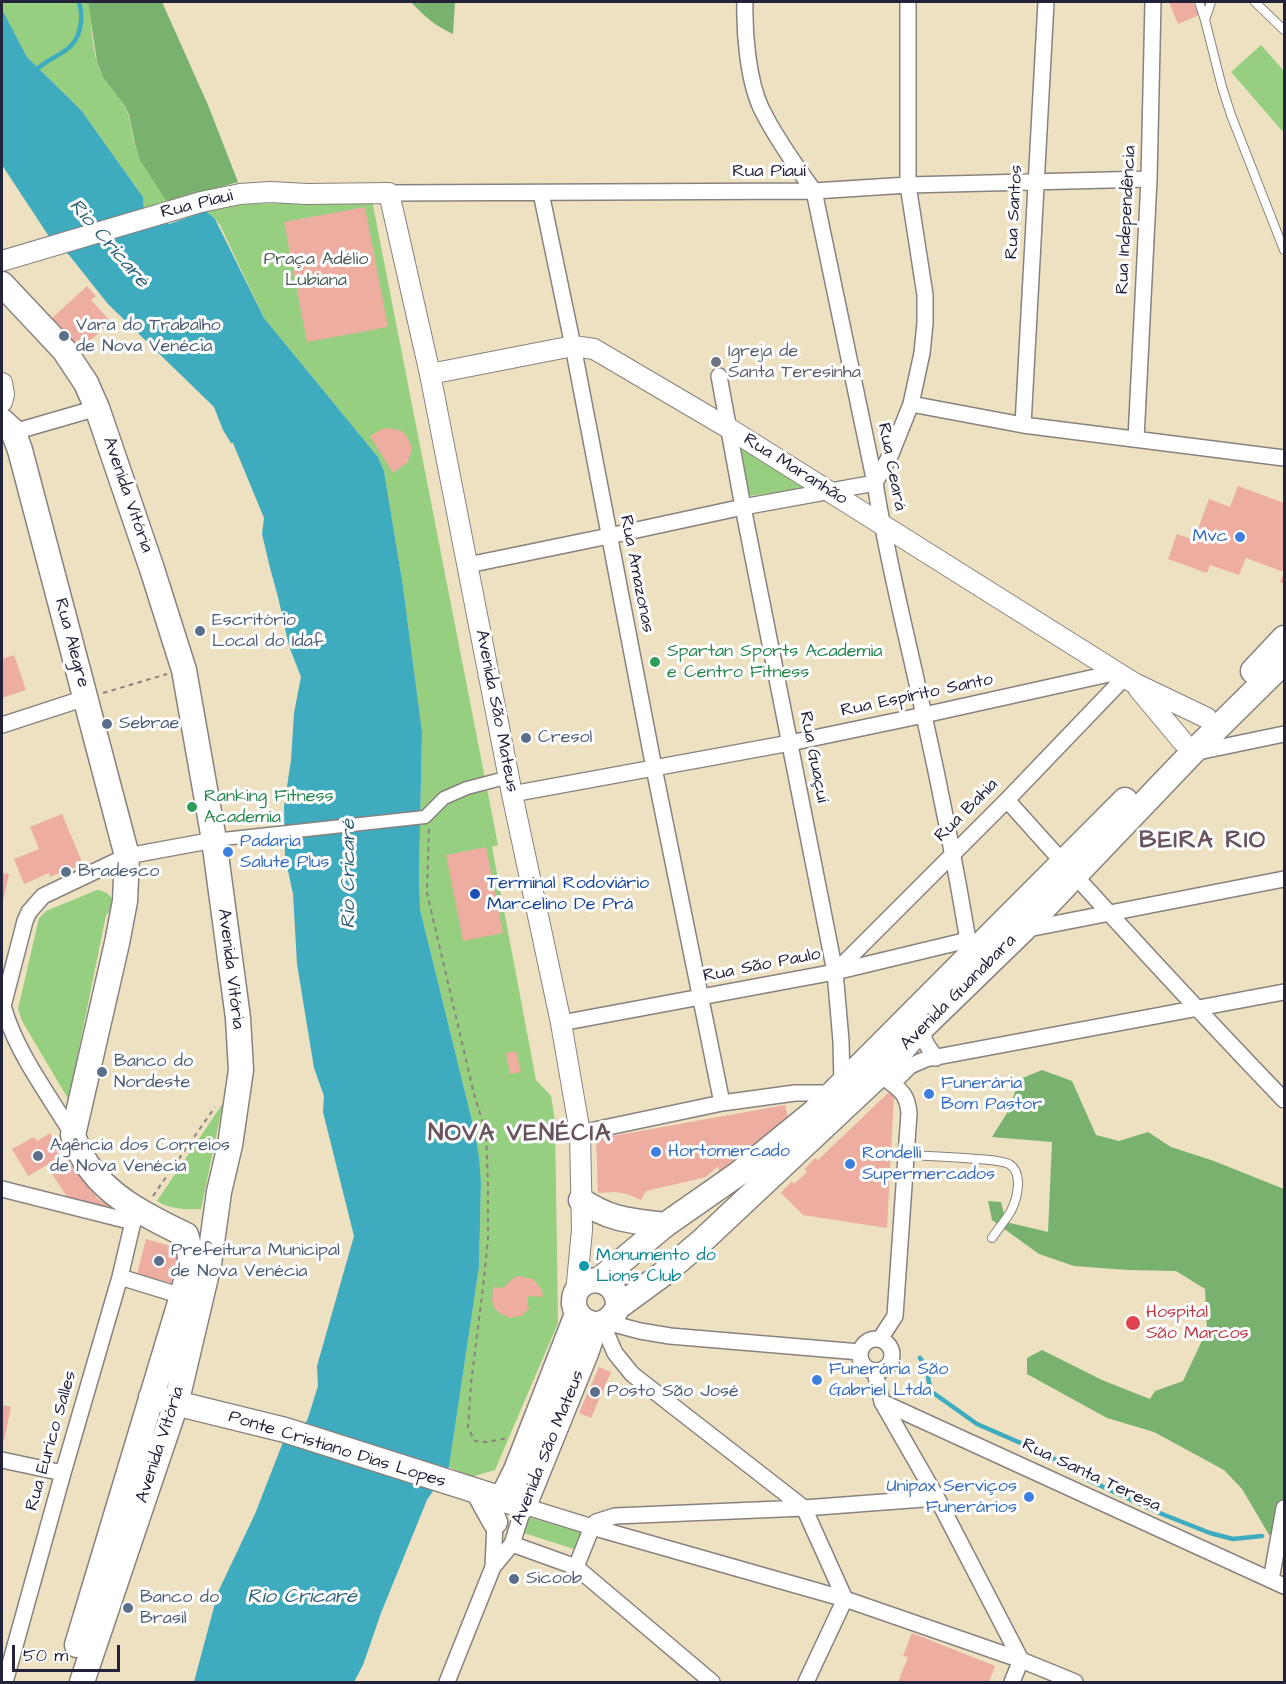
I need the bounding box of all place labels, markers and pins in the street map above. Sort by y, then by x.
place label: Vara do Trabalho de Nova Venécia [76,315,221,358]
marker: Vara do Trabalho de Nova Venécia [57,329,71,343]
place label: Igreja de Santa Teresinha [728,341,861,384]
marker: Igreja de Santa Teresinha [709,355,723,369]
place label: Mvc [1192,526,1228,548]
marker: Mvc [1233,530,1247,544]
place label: Escritório Local do Idaf [212,610,324,652]
marker: Escritório Local do Idaf [193,624,207,638]
place label: Spartan Sports Academia e Centro Fitness [667,641,882,684]
marker: Spartan Sports Academia e Centro Fitness [648,655,662,669]
place label: Sebrae [119,713,179,735]
marker: Sebrae [100,717,114,731]
place label: Cresol [538,727,592,749]
marker: Cresol [519,731,533,745]
place label: Ranking Fitness Academia [204,786,334,828]
marker: Ranking Fitness Academia [185,800,199,814]
place label: Padaria Salute Plus [240,831,329,874]
marker: Padaria Salute Plus [221,845,235,859]
place label: Bradesco [78,861,159,883]
marker: Bradesco [59,865,73,879]
place label: Terminal Rodoviário Marcelino De Prá [487,873,649,916]
marker: Terminal Rodoviário Marcelino De Prá [468,887,482,901]
place label: Banco do Nordeste [114,1051,193,1094]
marker: Banco do Nordeste [95,1065,109,1079]
place label: Funerária Bom Pastor [941,1073,1042,1116]
marker: Funerária Bom Pastor [922,1087,936,1101]
place label: Agência dos Correios de Nova Venécia [50,1135,230,1178]
place label: Hortomercado [668,1141,790,1163]
place label: Rondelli Supermercados [862,1143,995,1186]
marker: Hortomercado [649,1145,663,1159]
marker: Agência dos Correios de Nova Venécia [31,1149,45,1163]
marker: Rondelli Supermercados [843,1157,857,1171]
place label: Prefeitura Municipal de Nova Venécia [171,1240,340,1282]
place label: Monumento do Lions Club [596,1245,716,1288]
marker: Prefeitura Municipal de Nova Venécia [152,1254,166,1268]
marker: Monumento do Lions Club [577,1259,591,1273]
place label: Hospital São Marcos [1146,1302,1249,1344]
marker: Hospital São Marcos [1124,1314,1142,1332]
place label: Funerária São Gabriel Ltda [829,1359,948,1402]
marker: Funerária São Gabriel Ltda [810,1373,824,1387]
place label: Posto São José [607,1381,739,1403]
marker: Posto São José [588,1385,602,1399]
place label: Unipax Serviços Funerários [886,1476,1017,1518]
marker: Unipax Serviços Funerários [1022,1490,1036,1504]
place label: Sicoob [526,1568,582,1590]
marker: Sicoob [507,1572,521,1586]
place label: Banco do Brasil [140,1587,219,1630]
marker: Banco do Brasil [121,1601,135,1615]

